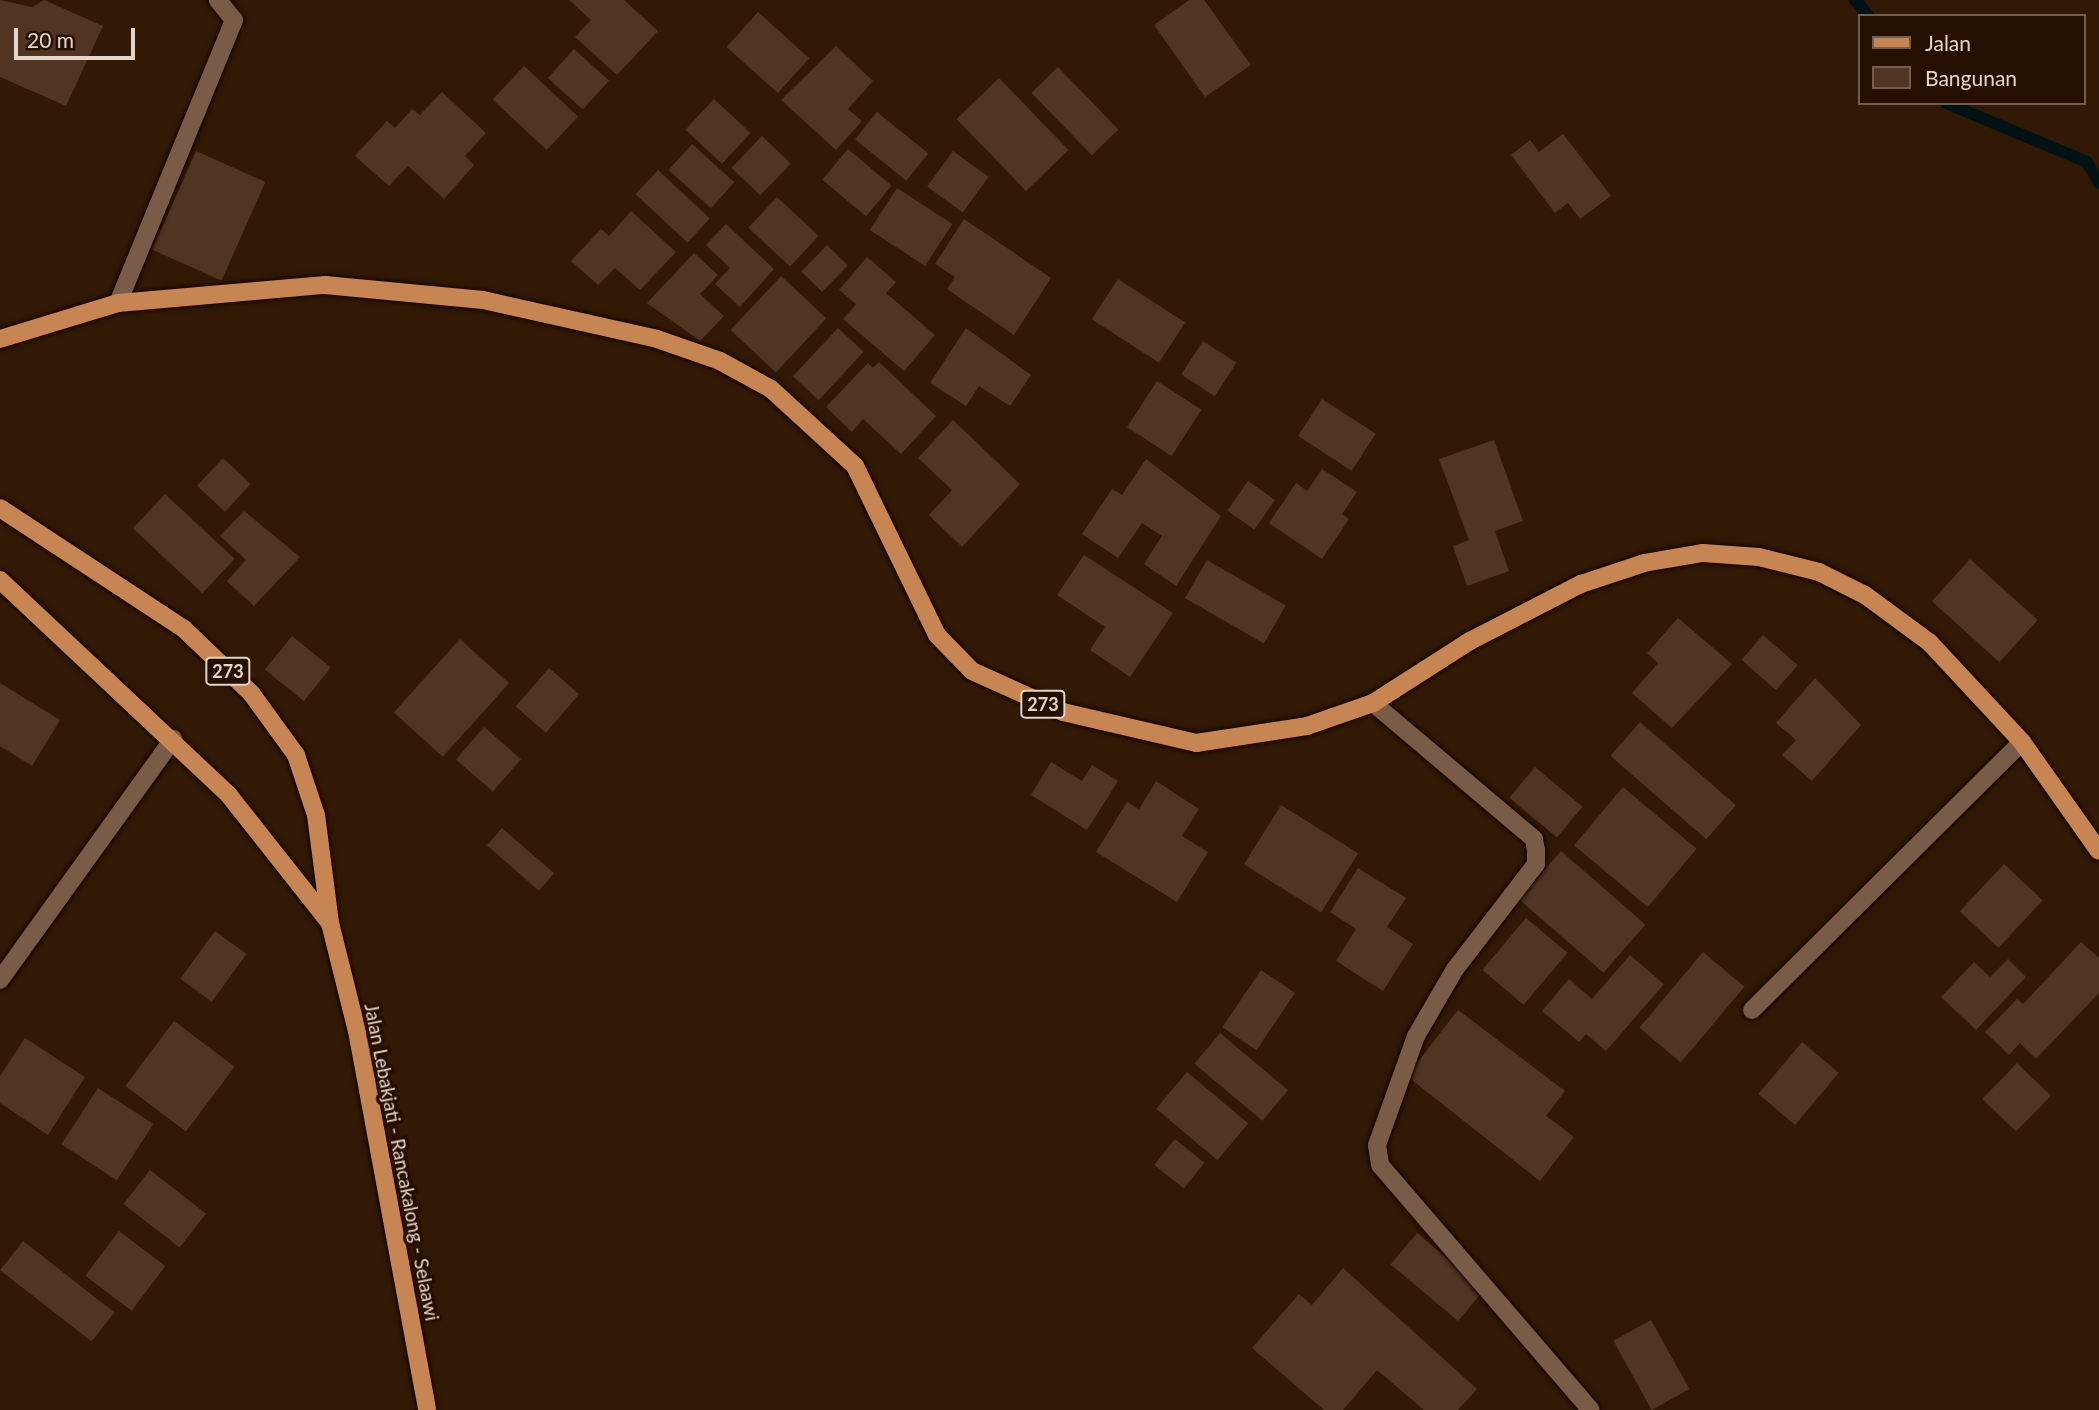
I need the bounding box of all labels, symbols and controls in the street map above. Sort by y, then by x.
scale bar [18,14,138,58]
legend [1857,14,2085,105]
text: 20 m [27,27,74,52]
text: Jalan [1925,30,1971,55]
text: Bangunan [1925,65,2017,90]
road number: 273 [205,656,251,686]
road number: 273 [1020,690,1066,718]
street label: Jalan Lebakjati - Rancakalong - Selaawi [360,1001,444,1323]

